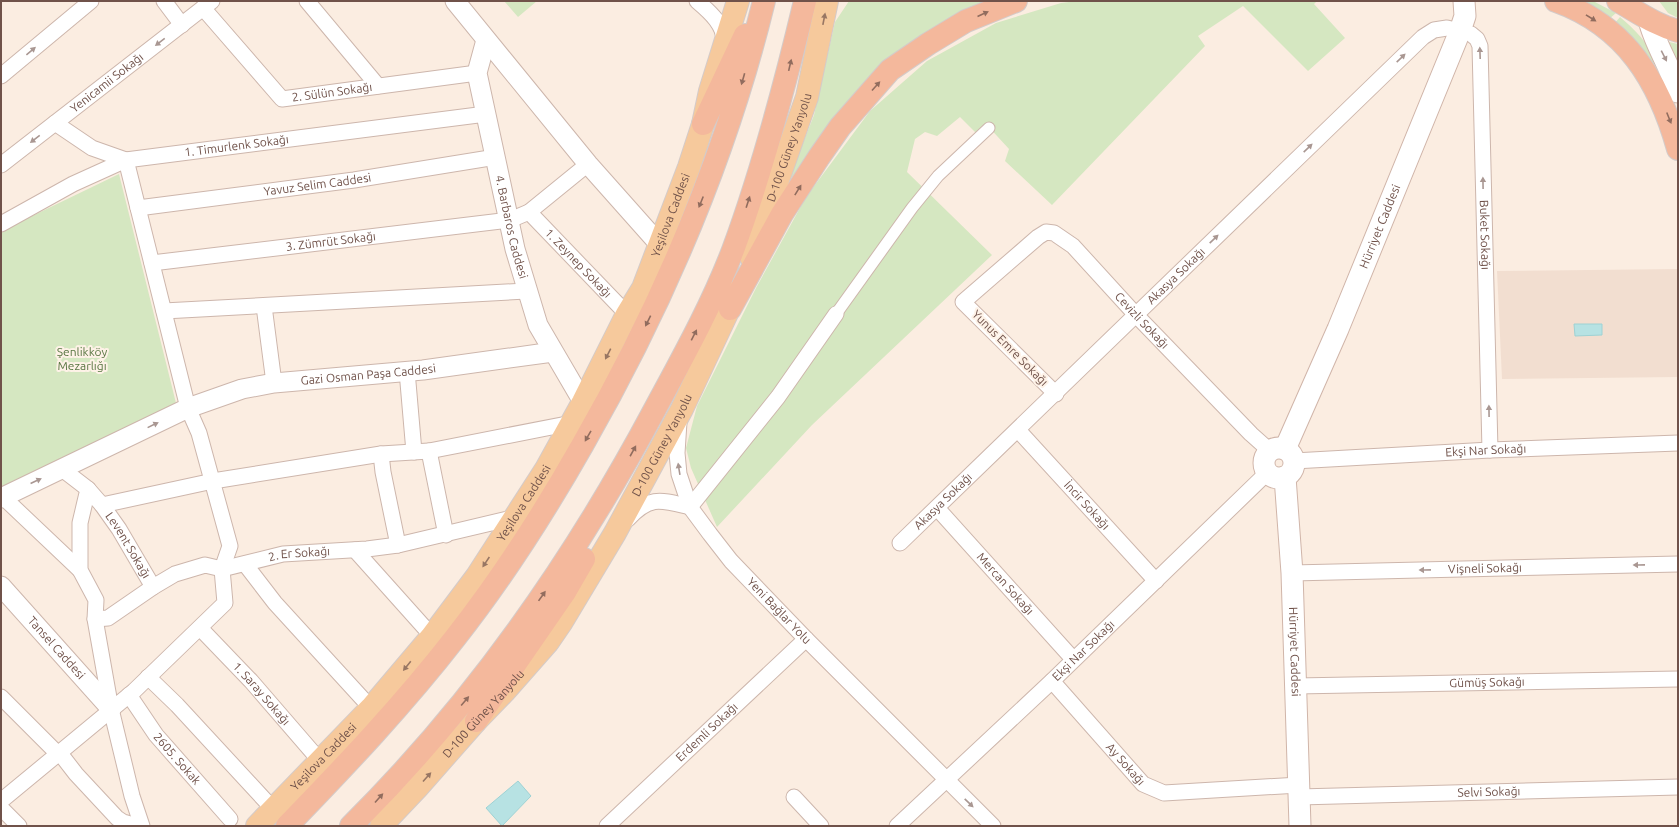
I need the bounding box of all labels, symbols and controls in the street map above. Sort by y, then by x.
one-way arrow [977,11,988,17]
one-way arrow [821,13,827,26]
one-way arrow [1585,14,1597,21]
one-way arrow [154,38,165,47]
one-way arrow [25,47,36,56]
one-way arrow [1476,47,1483,59]
street label: Yenicamii Sokağı [67,50,146,115]
one-way arrow [1661,50,1667,61]
one-way arrow [1396,53,1406,63]
one-way arrow [787,58,793,70]
one-way arrow [740,74,746,86]
street label: 2. Sülün Sokağı [291,80,373,104]
one-way arrow [871,81,880,91]
street label: D-100 Güney Yanyolu [764,92,814,203]
one-way arrow [1666,113,1672,125]
street label: 1. Timurlenk Sokağı [184,132,289,158]
one-way arrow [29,135,40,143]
one-way arrow [1303,144,1313,153]
street label: Yavuz Selim Caddesi [263,170,372,198]
street label: Yeşilova Caddesi [648,171,692,259]
street label: 4. Barbaros Caddesi [493,174,531,280]
one-way arrow [1480,176,1486,189]
street label: Hürriyet Caddesi [1357,182,1403,270]
one-way arrow [794,184,801,196]
one-way arrow [745,196,751,208]
one-way arrow [697,197,703,209]
street label: Buket Sokağı [1478,200,1493,270]
street label: 1. Zeynep Sokağı [543,226,615,300]
street label: 3. Zümrüt Sokağı [285,229,376,253]
one-way arrow [1209,234,1219,244]
street label: Akasya Sokağı [1144,245,1207,307]
street label: Cevizli Sokağı [1113,289,1172,351]
street label: Yunus Emre Sokağı [970,307,1051,388]
one-way arrow [645,315,651,326]
one-way arrow [690,330,697,341]
park label: Şenlikköy Mezarlığı [57,345,107,372]
one-way arrow [605,348,611,360]
street label: Gazi Osman Paşa Caddesi [300,361,437,387]
street label: D-100 Güney Yanyolu [629,392,694,499]
one-way arrow [1485,405,1492,417]
one-way arrow [147,421,159,428]
one-way arrow [584,430,591,442]
street label: Ekşi Nar Sokağı [1445,442,1526,459]
one-way arrow [630,445,637,456]
street label: Yeşilova Caddesi [494,462,553,544]
one-way arrow [676,463,682,476]
street label: Akasya Sokağı [911,470,974,532]
one-way arrow [31,478,42,484]
street label: İncir Sokağı [1062,478,1113,532]
street label: Levent Sokağı [103,510,153,580]
street label: 2. Er Sokağı [267,544,330,563]
street label: Mercan Sokağı [975,550,1037,617]
one-way arrow [482,557,490,568]
street label: Vişneli Sokağı [1448,561,1522,575]
one-way arrow [1633,561,1645,568]
one-way arrow [1418,567,1431,573]
street label: Yeni Bağlar Yolu [745,575,814,646]
one-way arrow [538,591,546,602]
street label: Hürriyet Caddesi [1287,607,1303,697]
street label: Tansel Caddesi [25,614,88,682]
street label: Ekşi Nar Sokağı [1049,617,1117,683]
street label: 1. Saray Sokağı [230,659,293,727]
one-way arrow [403,660,412,671]
street label: D-100 Güney Yanyolu [440,667,526,760]
street label: Gümüş Sokağı [1449,675,1525,689]
one-way arrow [460,696,469,706]
street label: Erdemli Sokağı [673,700,740,764]
street label: Yeşilova Caddesi [288,720,359,793]
street label: 2605. Sokak [151,730,204,787]
street label: Ay Sokağı [1104,740,1148,788]
one-way arrow [422,772,431,782]
street label: Selvi Sokağı [1457,784,1521,799]
one-way arrow [374,793,383,803]
one-way arrow [964,798,974,808]

